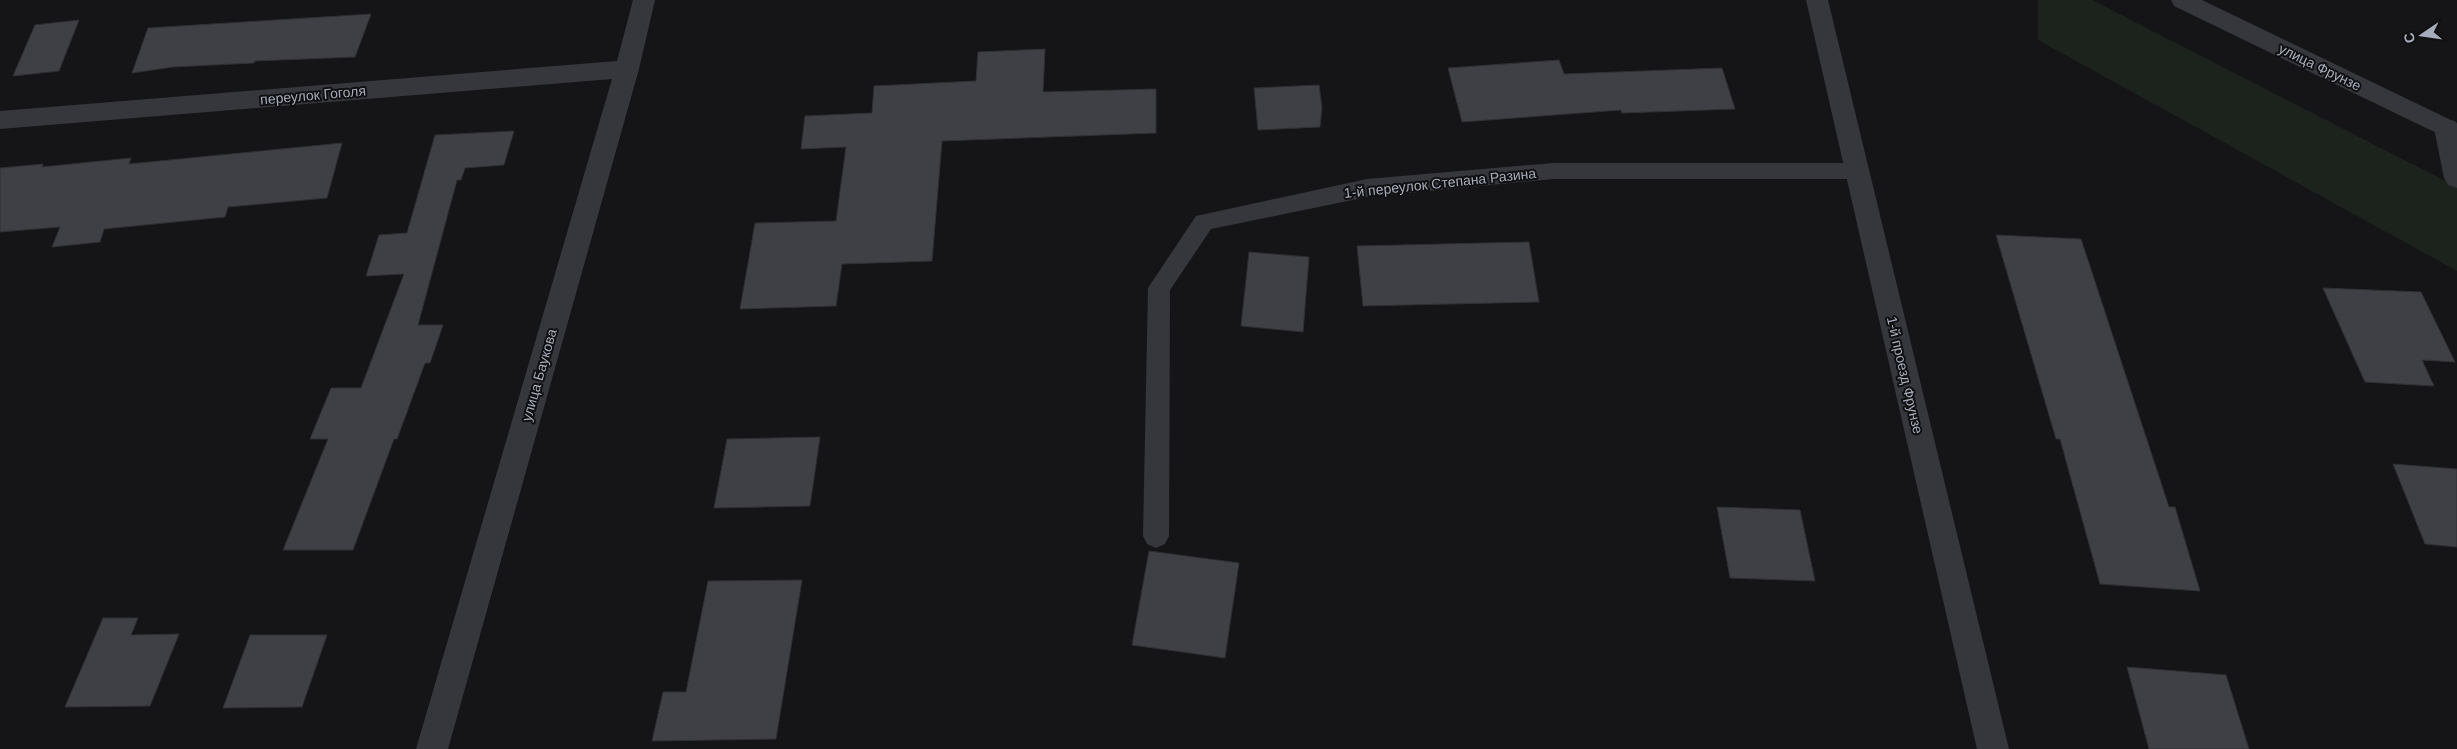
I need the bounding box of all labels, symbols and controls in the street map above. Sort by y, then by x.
north arrow [2397,10,2447,60]
text: С [2400,31,2418,45]
street label: улица Фрунзе [2276,40,2364,94]
street label: переулок Гоголя [259,82,367,108]
street label: 1-й переулок Степана Разина [1343,165,1537,201]
street label: 1-й проезд Фрунзе [1884,315,1926,435]
street label: улица Баукова [518,327,560,423]

